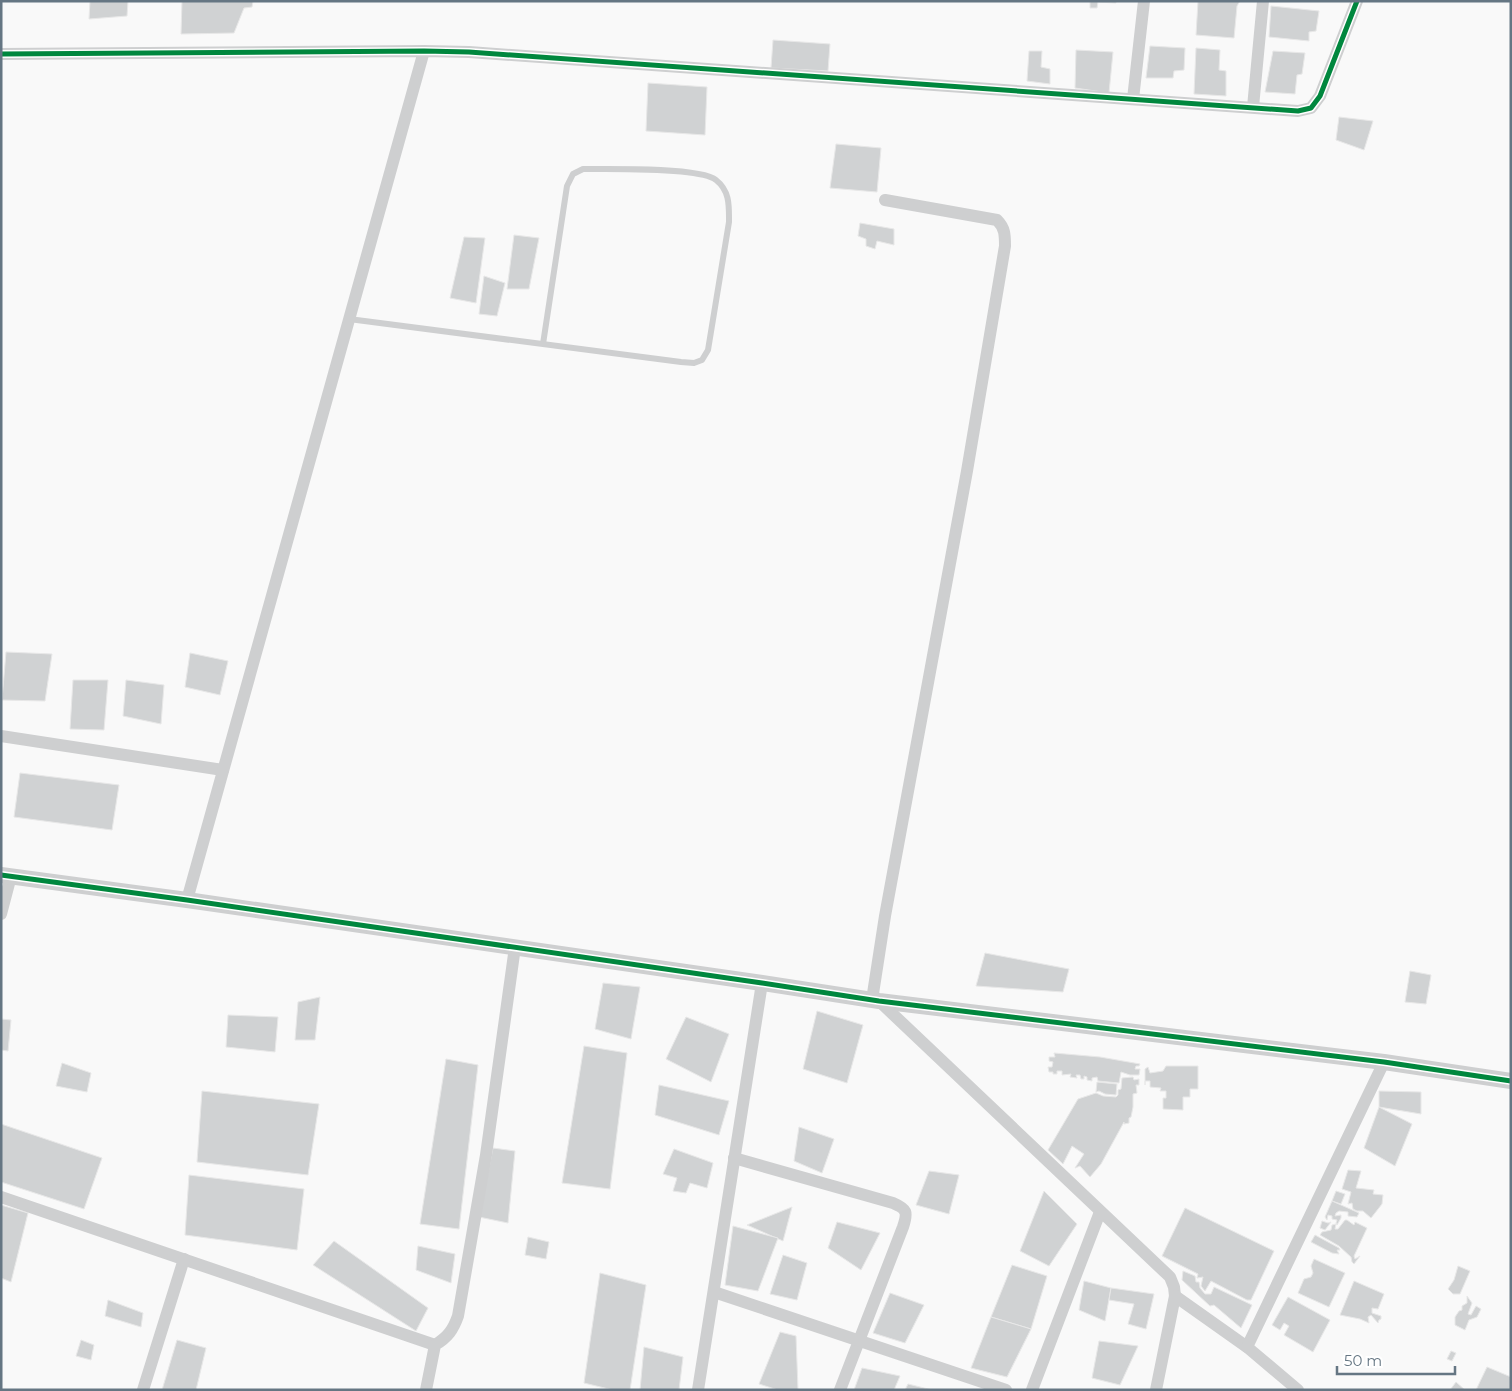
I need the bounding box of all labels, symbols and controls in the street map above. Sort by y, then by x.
scale bar [1337,1344,1454,1376]
text: 50 m [1344,1351,1382,1370]

